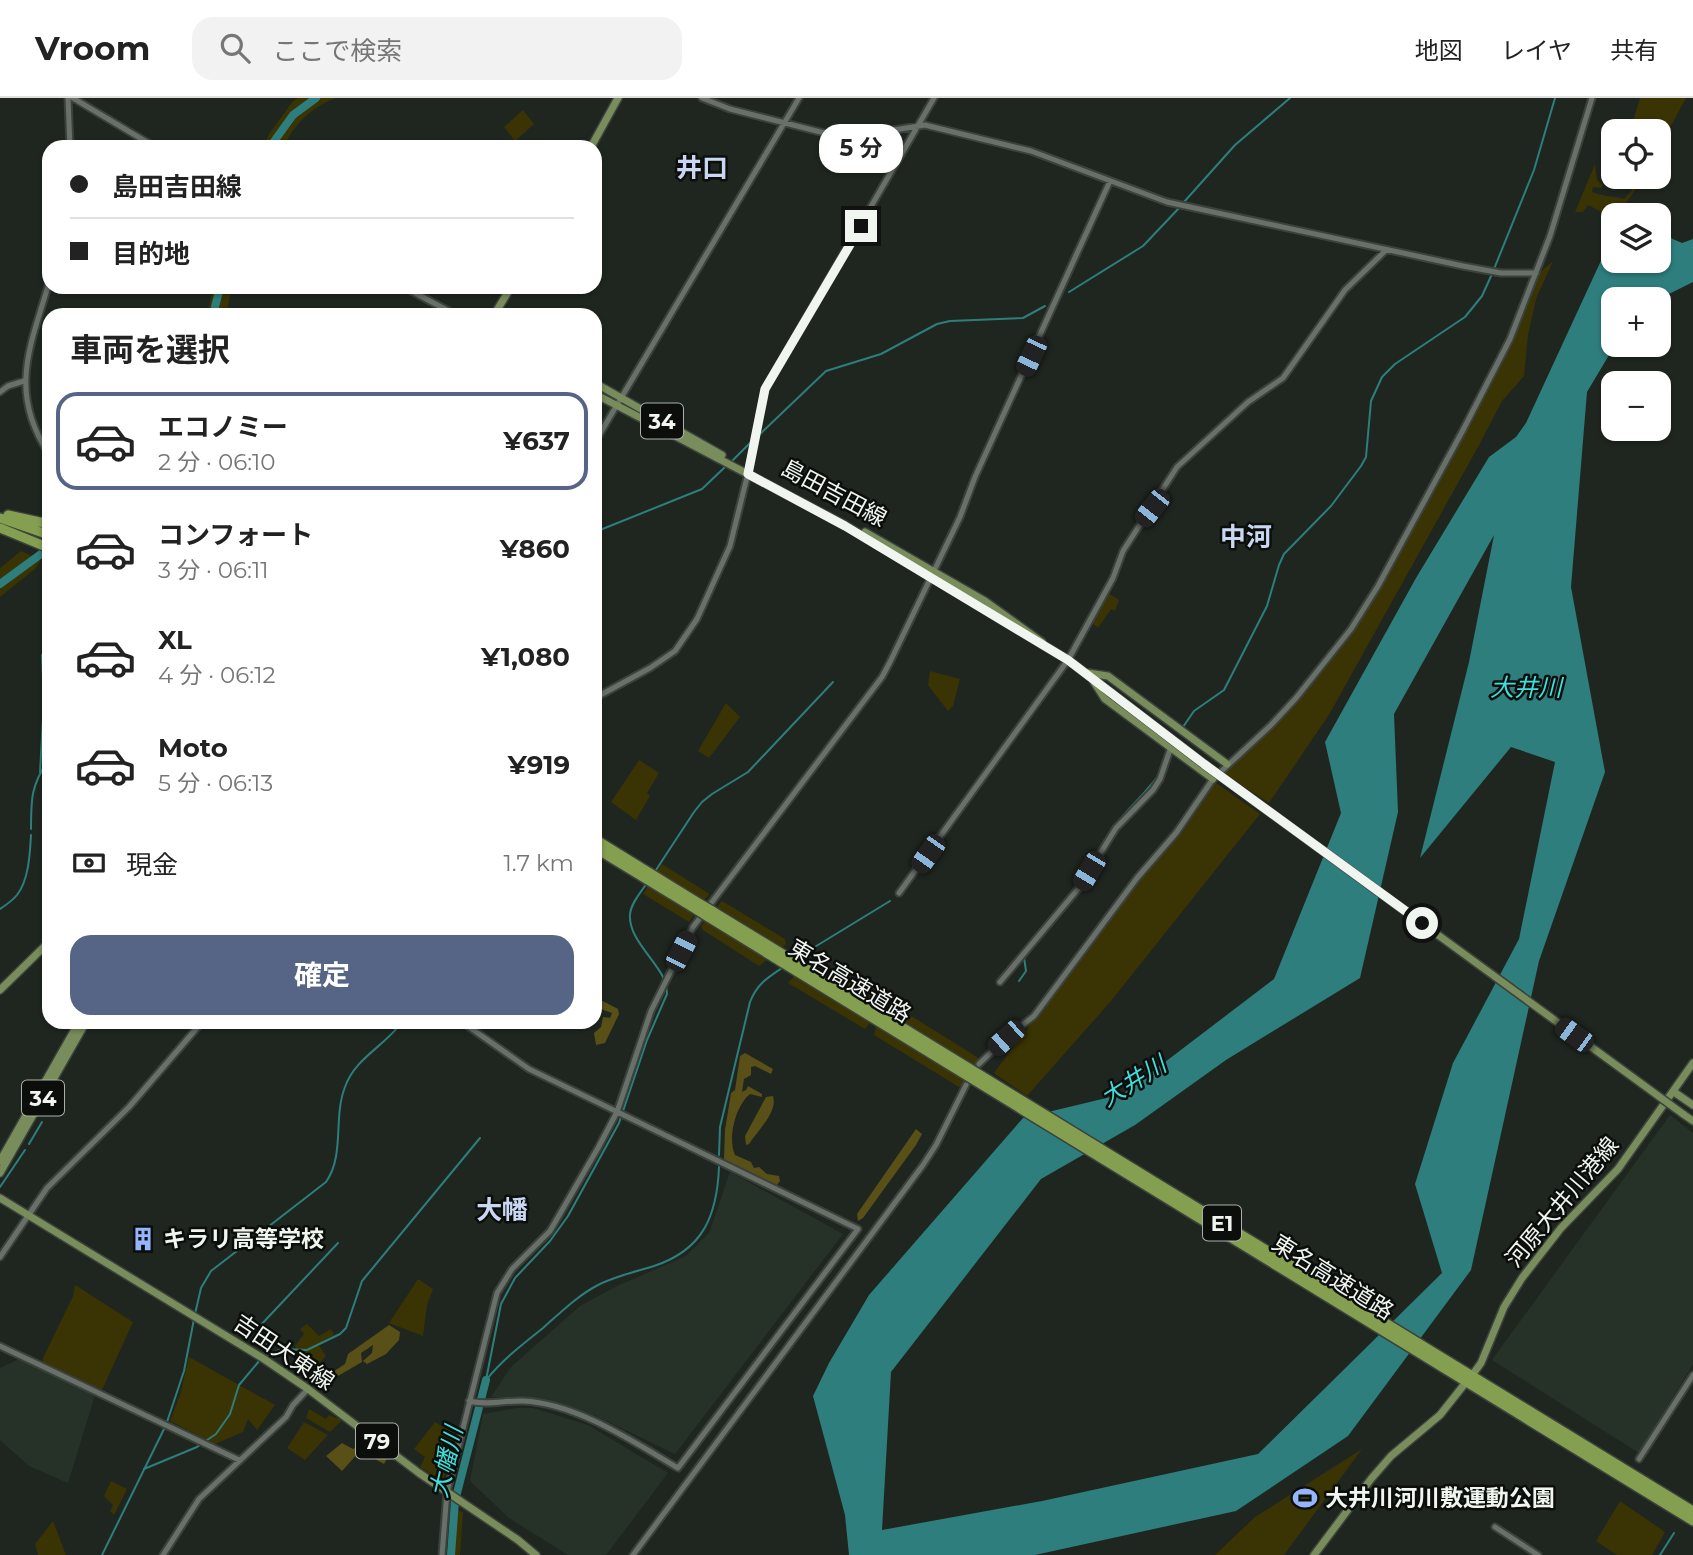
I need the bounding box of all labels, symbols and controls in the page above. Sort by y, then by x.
search box [192,17,682,80]
text: Vroom [35,28,150,68]
icon: search [216,29,254,67]
text: ここで検索 [272,35,402,67]
text: 地図 [1415,36,1463,65]
text: レイヤ [1501,36,1572,65]
text: 共有 [1610,36,1658,65]
map controls [1601,119,1671,441]
button: locate [1601,119,1671,189]
callout: 5 分 [819,124,903,174]
text: 5 分 [839,134,883,162]
district label: 井口 [676,152,728,184]
text: 島田吉田線 [112,171,242,203]
button: layers [1601,203,1671,273]
route end [845,210,877,242]
text: 目的地 [112,238,190,270]
button: + [1601,287,1671,357]
text: 車両を選択 [70,330,230,369]
car [1013,333,1050,379]
button: − [1601,371,1671,441]
road number: 34 [641,404,683,438]
icon: car [74,410,137,473]
text: エコノミー [158,411,288,443]
text: ¥637 [503,425,570,457]
text: 2 分 · 06:10 [158,448,276,476]
street label: 島田吉田線 [777,454,891,532]
car [1131,485,1174,531]
icon: car [74,518,137,581]
text: コンフォート [158,519,313,551]
district label: 中河 [1220,521,1272,553]
text: ¥860 [500,533,570,565]
text: 3 分 · 06:11 [158,556,269,584]
text: XL [158,624,192,656]
icon: car [74,626,137,689]
text: ¥1,080 [481,641,570,673]
text: 4 分 · 06:12 [158,661,276,689]
water label: 大井川 [1490,673,1565,702]
text: Moto [158,732,228,764]
icon: car [74,734,137,797]
text: ¥919 [508,749,570,781]
text: 5 分 · 06:13 [158,769,273,797]
car [908,831,949,877]
icon: cash [70,844,108,882]
car [1070,848,1109,894]
text: 現金 [126,849,178,881]
text: 1.7 km [504,849,574,877]
route start [1406,907,1438,939]
car [663,928,700,974]
street label: 東名高速道路 [784,933,916,1029]
button: 確定 [70,935,574,1015]
car [1551,1014,1598,1056]
car [984,1016,1029,1060]
water label: 大井川 [1095,1048,1174,1112]
road number: 34 [22,1080,64,1116]
street label: 河原大井川港線 [1500,1131,1624,1273]
district label: 大幡 [476,1194,528,1226]
road number: E1 [1203,1206,1241,1240]
building icon: キラリ高等学校 [129,1225,157,1253]
place label: キラリ高等学校 [163,1225,324,1253]
street label: 東名高速道路 [1267,1229,1399,1325]
street label: 吉田大東線 [229,1308,339,1396]
water label: 大幡川 [424,1421,469,1500]
road number: 79 [356,1424,398,1458]
sports icon: 大井川河川敷運動公園 [1291,1484,1319,1512]
place label: 大井川河川敷運動公園 [1325,1484,1555,1512]

